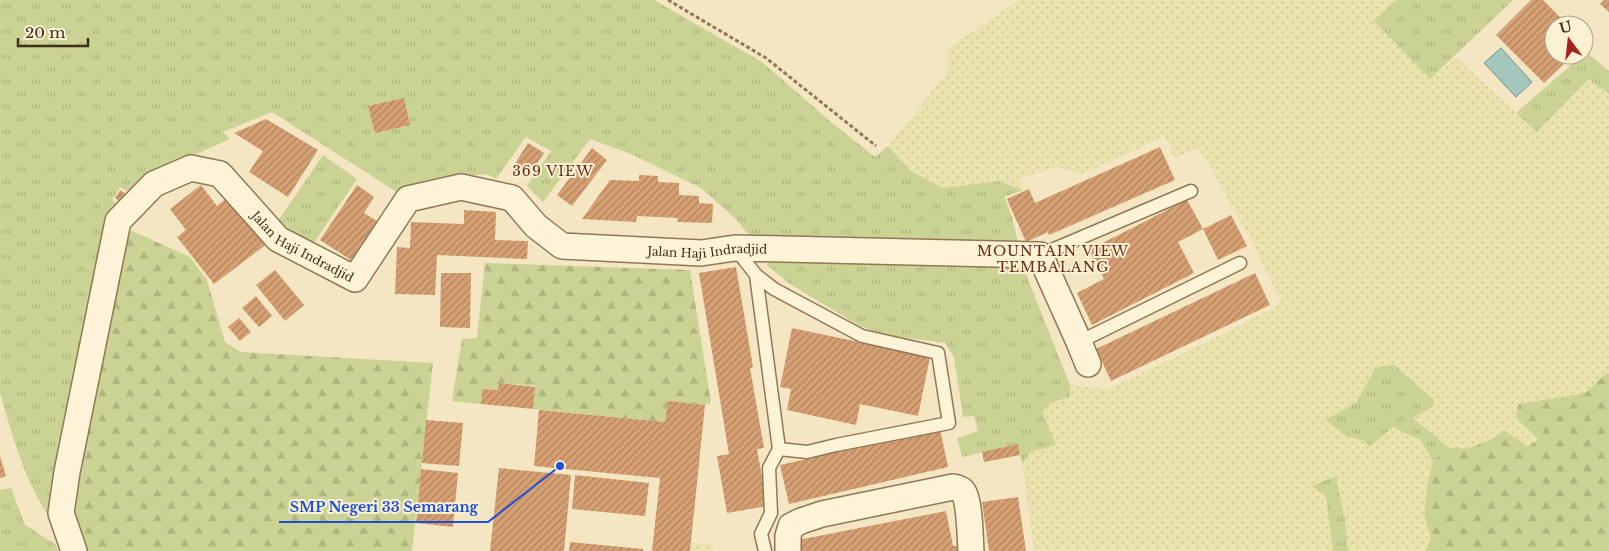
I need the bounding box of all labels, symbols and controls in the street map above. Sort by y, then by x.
scale bar [18,15,88,47]
north arrow [1544,15,1594,65]
text: U [1557,17,1575,38]
text: 20 m [25,23,65,42]
district label: 369 VIEW [512,162,594,180]
street label: Jalan Haji Indradjid [248,206,357,285]
street label: Jalan Haji Indradjid [645,240,767,261]
district label: MOUNTAIN VIEW TEMBALANG [977,242,1129,276]
callout: SMP Negeri 33 Semarang [279,493,488,522]
text: SMP Negeri 33 Semarang [290,498,479,516]

